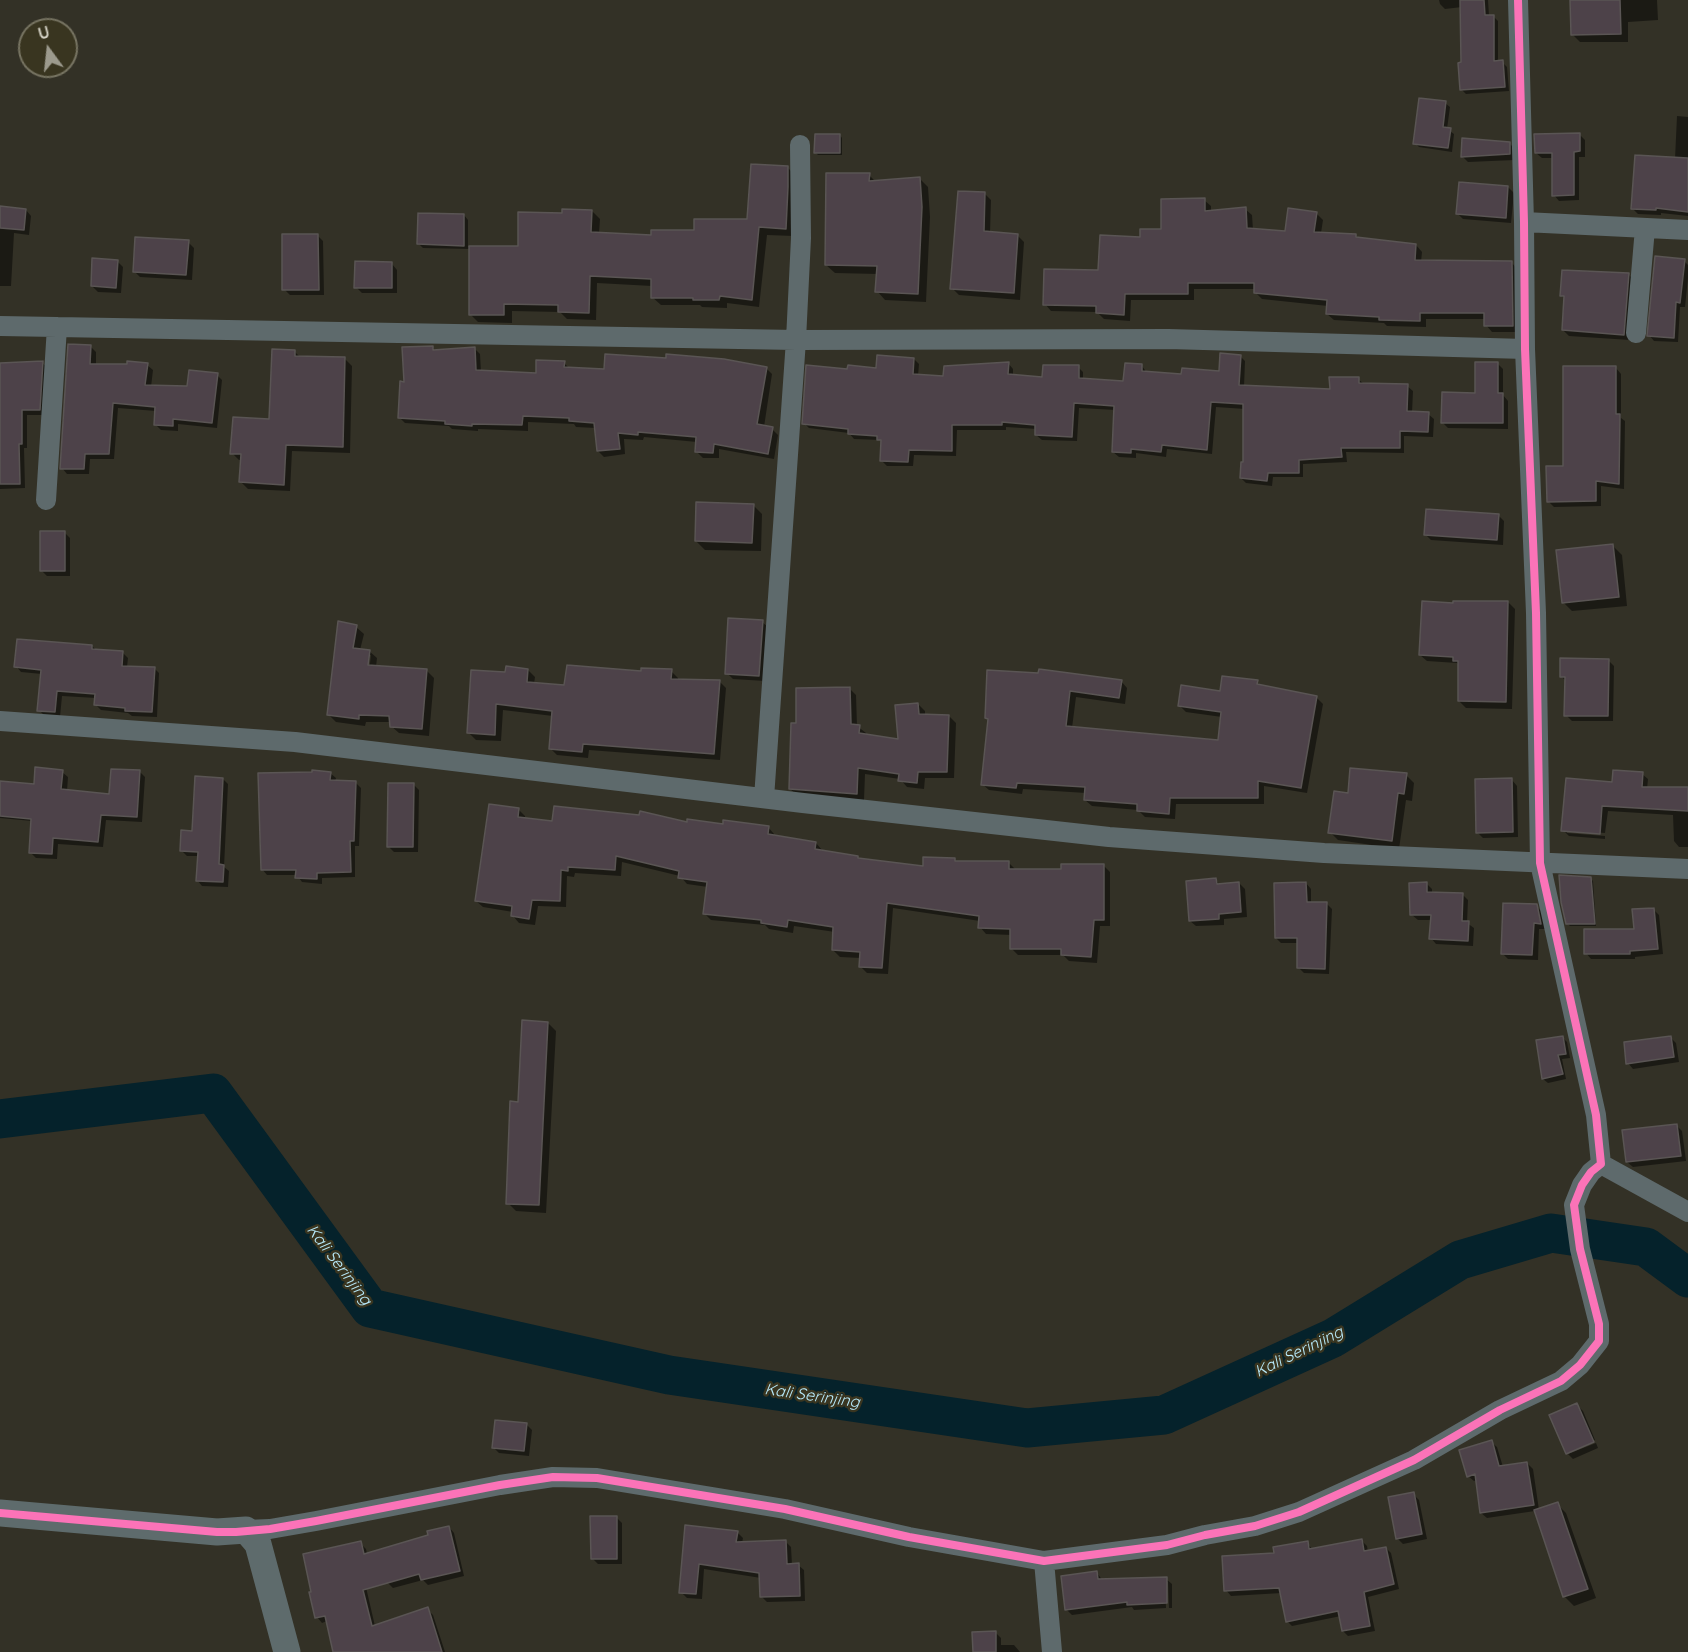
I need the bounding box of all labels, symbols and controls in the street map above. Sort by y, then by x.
north arrow [18,18,78,78]
text: U [36,21,52,44]
water label: Kali Serinjing [303,1221,375,1309]
water label: Kali Serinjing [1252,1322,1346,1382]
water label: Kali Serinjing [763,1380,861,1412]

